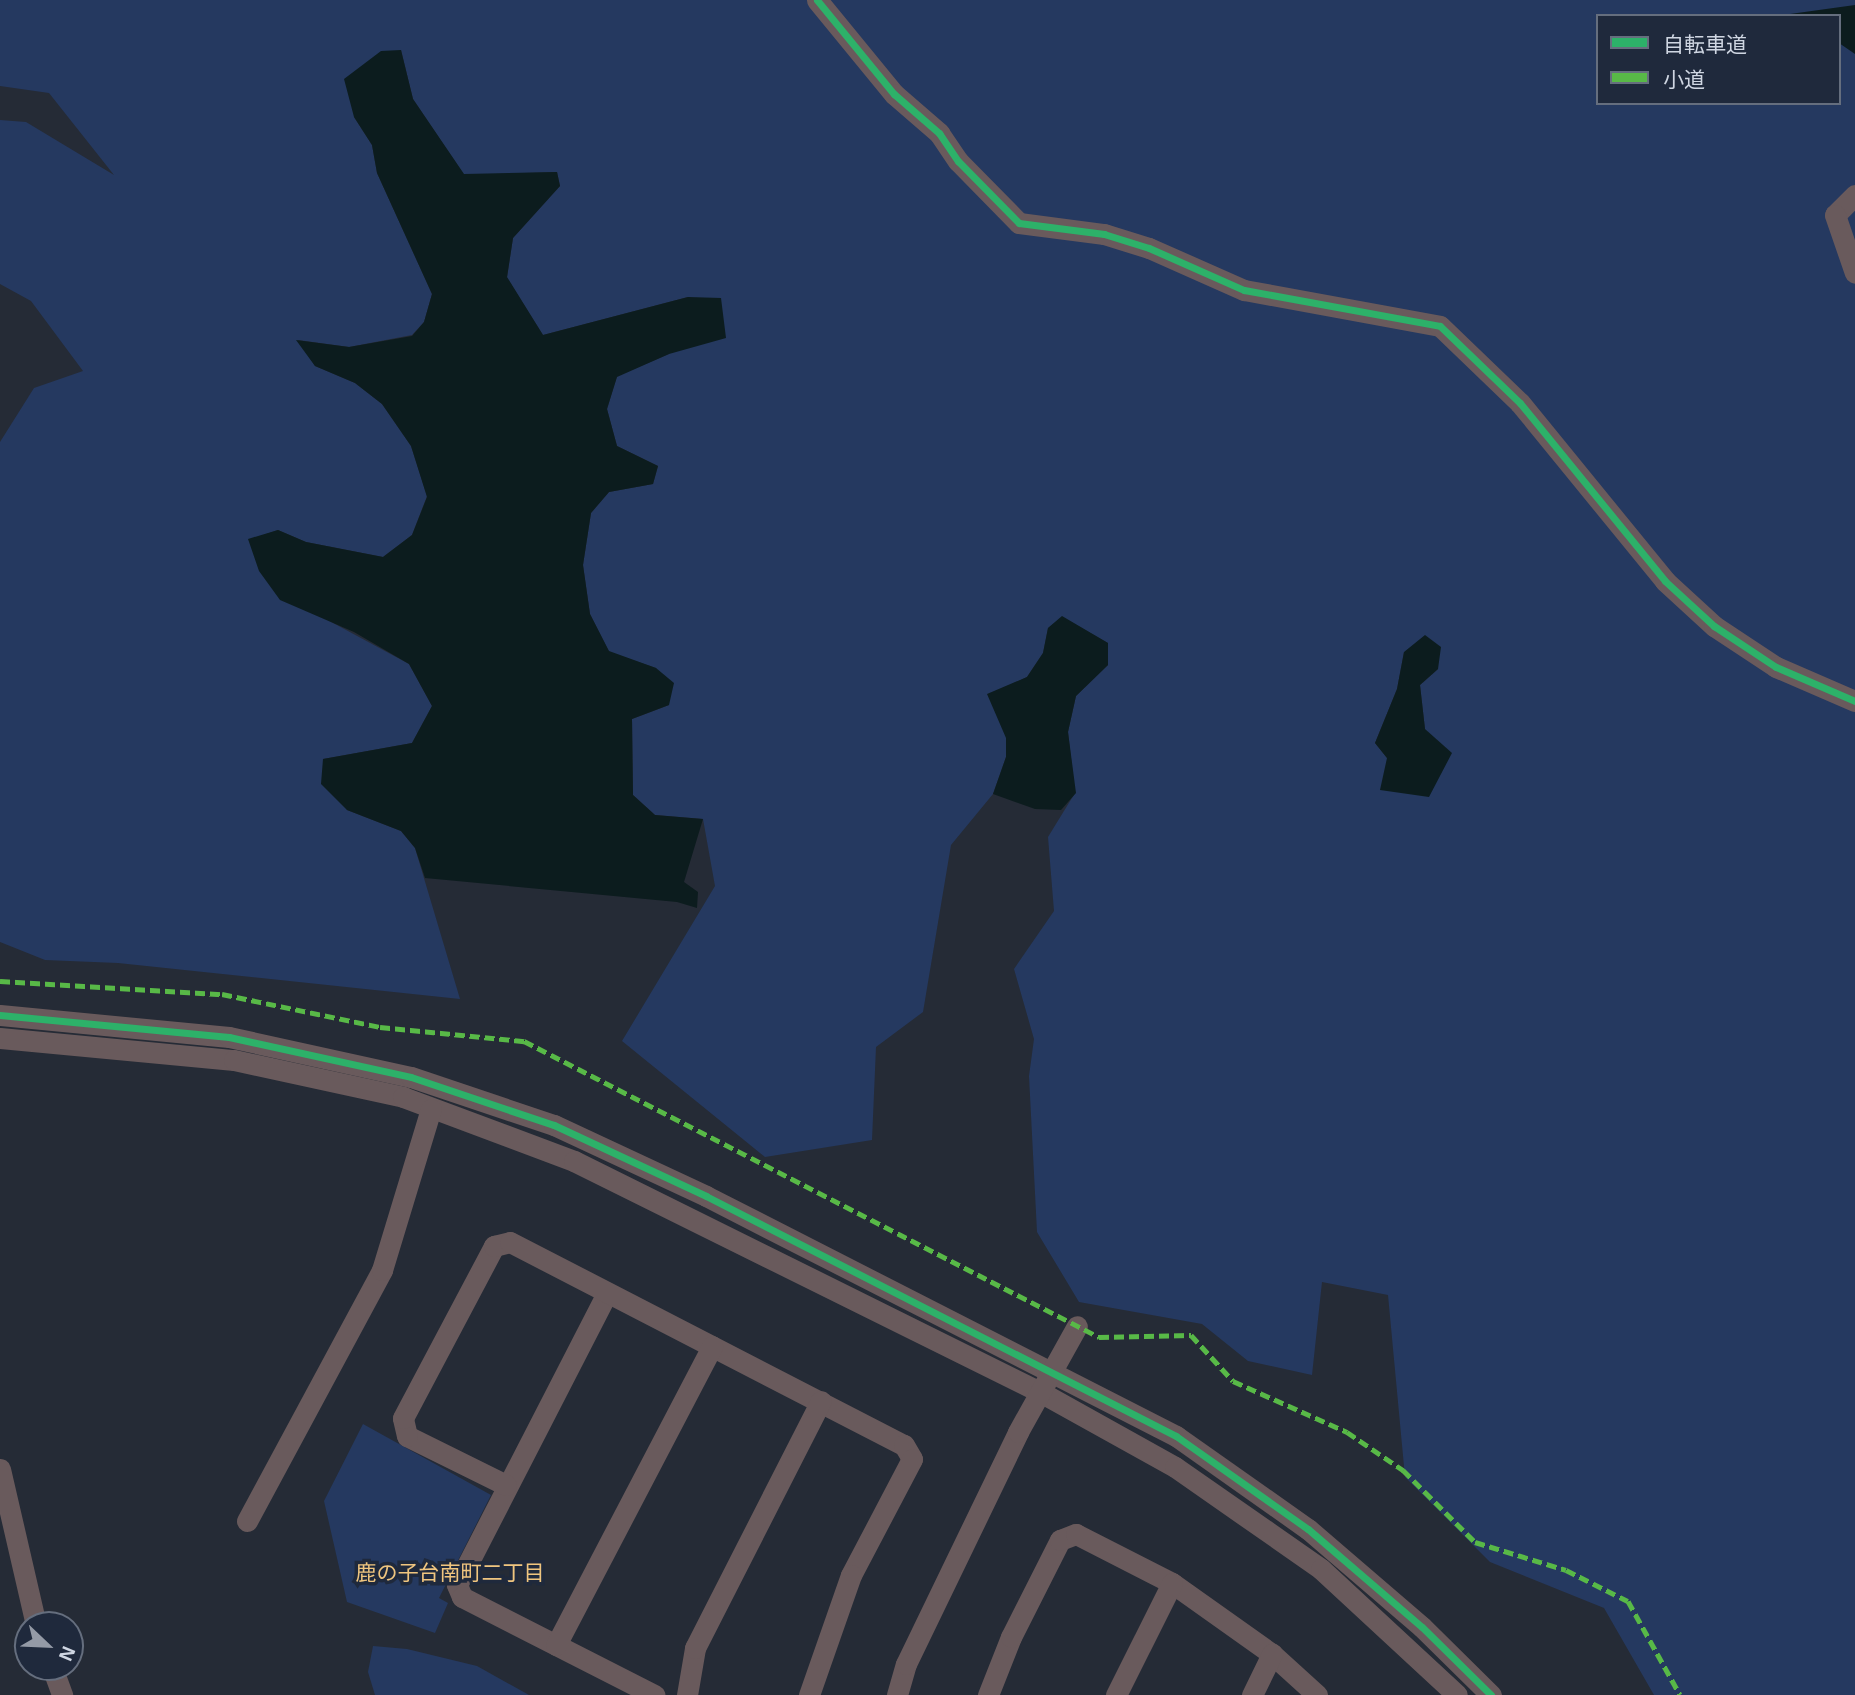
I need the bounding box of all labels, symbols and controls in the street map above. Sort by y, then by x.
legend [1596,14,1841,105]
text: 自転車道 [1663,33,1747,56]
text: 小道 [1663,68,1705,91]
district label: 鹿の子台南町二丁目 [356,1560,544,1586]
north arrow [14,1611,84,1681]
text: N [55,1643,79,1664]

